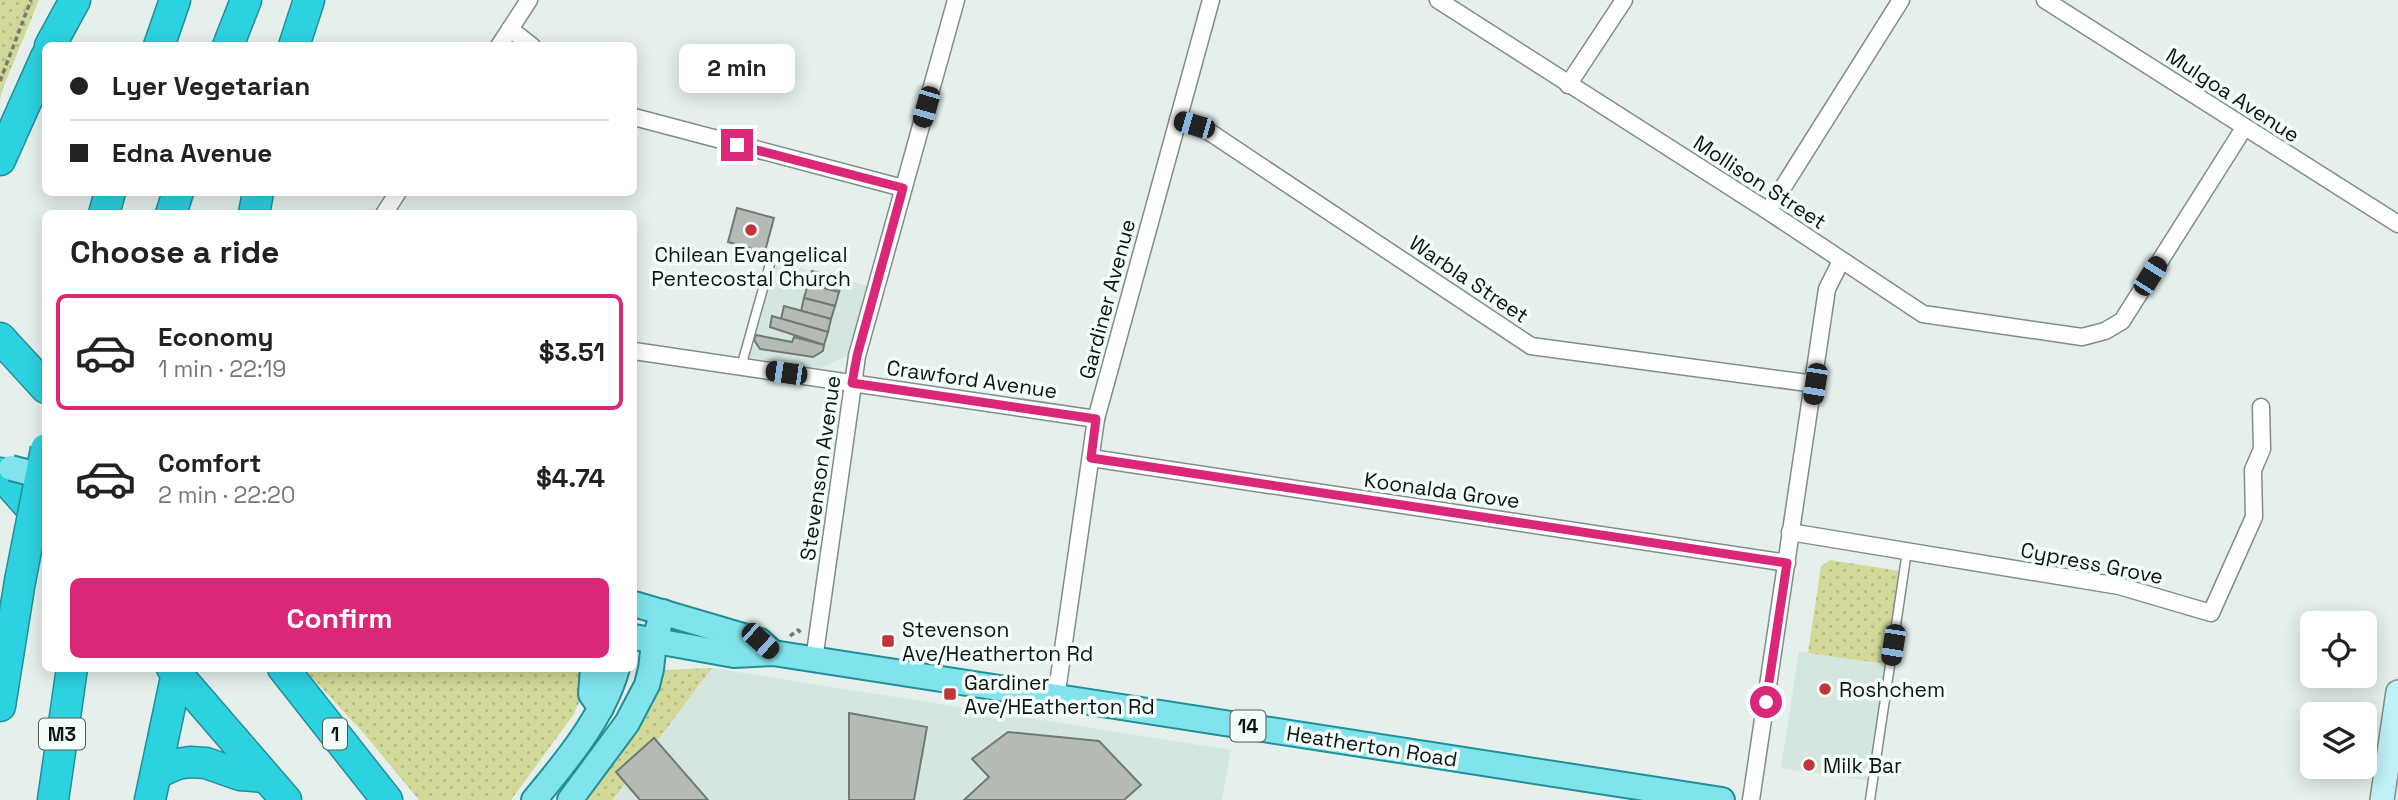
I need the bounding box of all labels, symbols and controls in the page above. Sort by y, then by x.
street label: Mulgoa Avenue [2161,42,2305,148]
callout: 2 min [679,44,795,92]
text: 2 min [707,53,767,83]
text: Lyer Vegetarian [112,69,310,103]
car [911,84,942,130]
car [1171,109,1218,141]
route end [721,129,753,161]
street label: Mollison Street [1688,129,1832,235]
text: Edna Avenue [112,136,272,170]
street label: Gardiner Avenue [1073,216,1141,382]
marker: Chilean Evangelical Pentecostal Church [743,222,759,238]
street label: Warbla Street [1404,229,1534,329]
text: Choose a ride [70,232,280,272]
place label: Chilean Evangelical Pentecostal Church [651,241,851,292]
car [2130,253,2171,299]
text: Economy [158,320,274,354]
icon: car [74,321,137,384]
text: $3.51 [539,335,605,369]
text: 1 min · 22:19 [158,354,286,384]
street label: Crawford Avenue [885,354,1059,404]
car [764,360,809,386]
car [1802,362,1829,406]
street label: Stevenson Avenue [794,374,846,562]
text: Comfort [158,446,261,480]
icon: car [74,447,137,510]
text: $4.74 [536,461,605,495]
street label: Koonalda Grove [1363,466,1521,514]
text: 2 min · 22:20 [158,480,296,510]
street label: Cypress Grove [2018,536,2166,590]
button: Confirm [70,578,609,658]
map controls [2300,611,2377,779]
button: locate [2300,611,2377,688]
place label: Stevenson Ave/Heatherton Rd [902,616,1093,667]
car [738,619,783,663]
car [1880,623,1907,667]
marker: Stevenson Ave/Heatherton Rd [880,633,896,649]
place label: Gardiner Ave/HEatherton Rd [964,669,1155,720]
place label: Roshchem [1839,676,1945,703]
marker: Roshchem [1817,681,1833,697]
marker: Gardiner Ave/HEatherton Rd [942,686,958,702]
route start [1750,686,1782,718]
button: layers [2300,702,2377,779]
road number: 14 [1230,710,1266,741]
road number: M3 [39,719,85,750]
road number: 1 [323,719,347,750]
street label: Heatherton Road [1285,719,1459,773]
place label: Milk Bar [1823,752,1902,779]
marker: Milk Bar [1801,757,1817,773]

